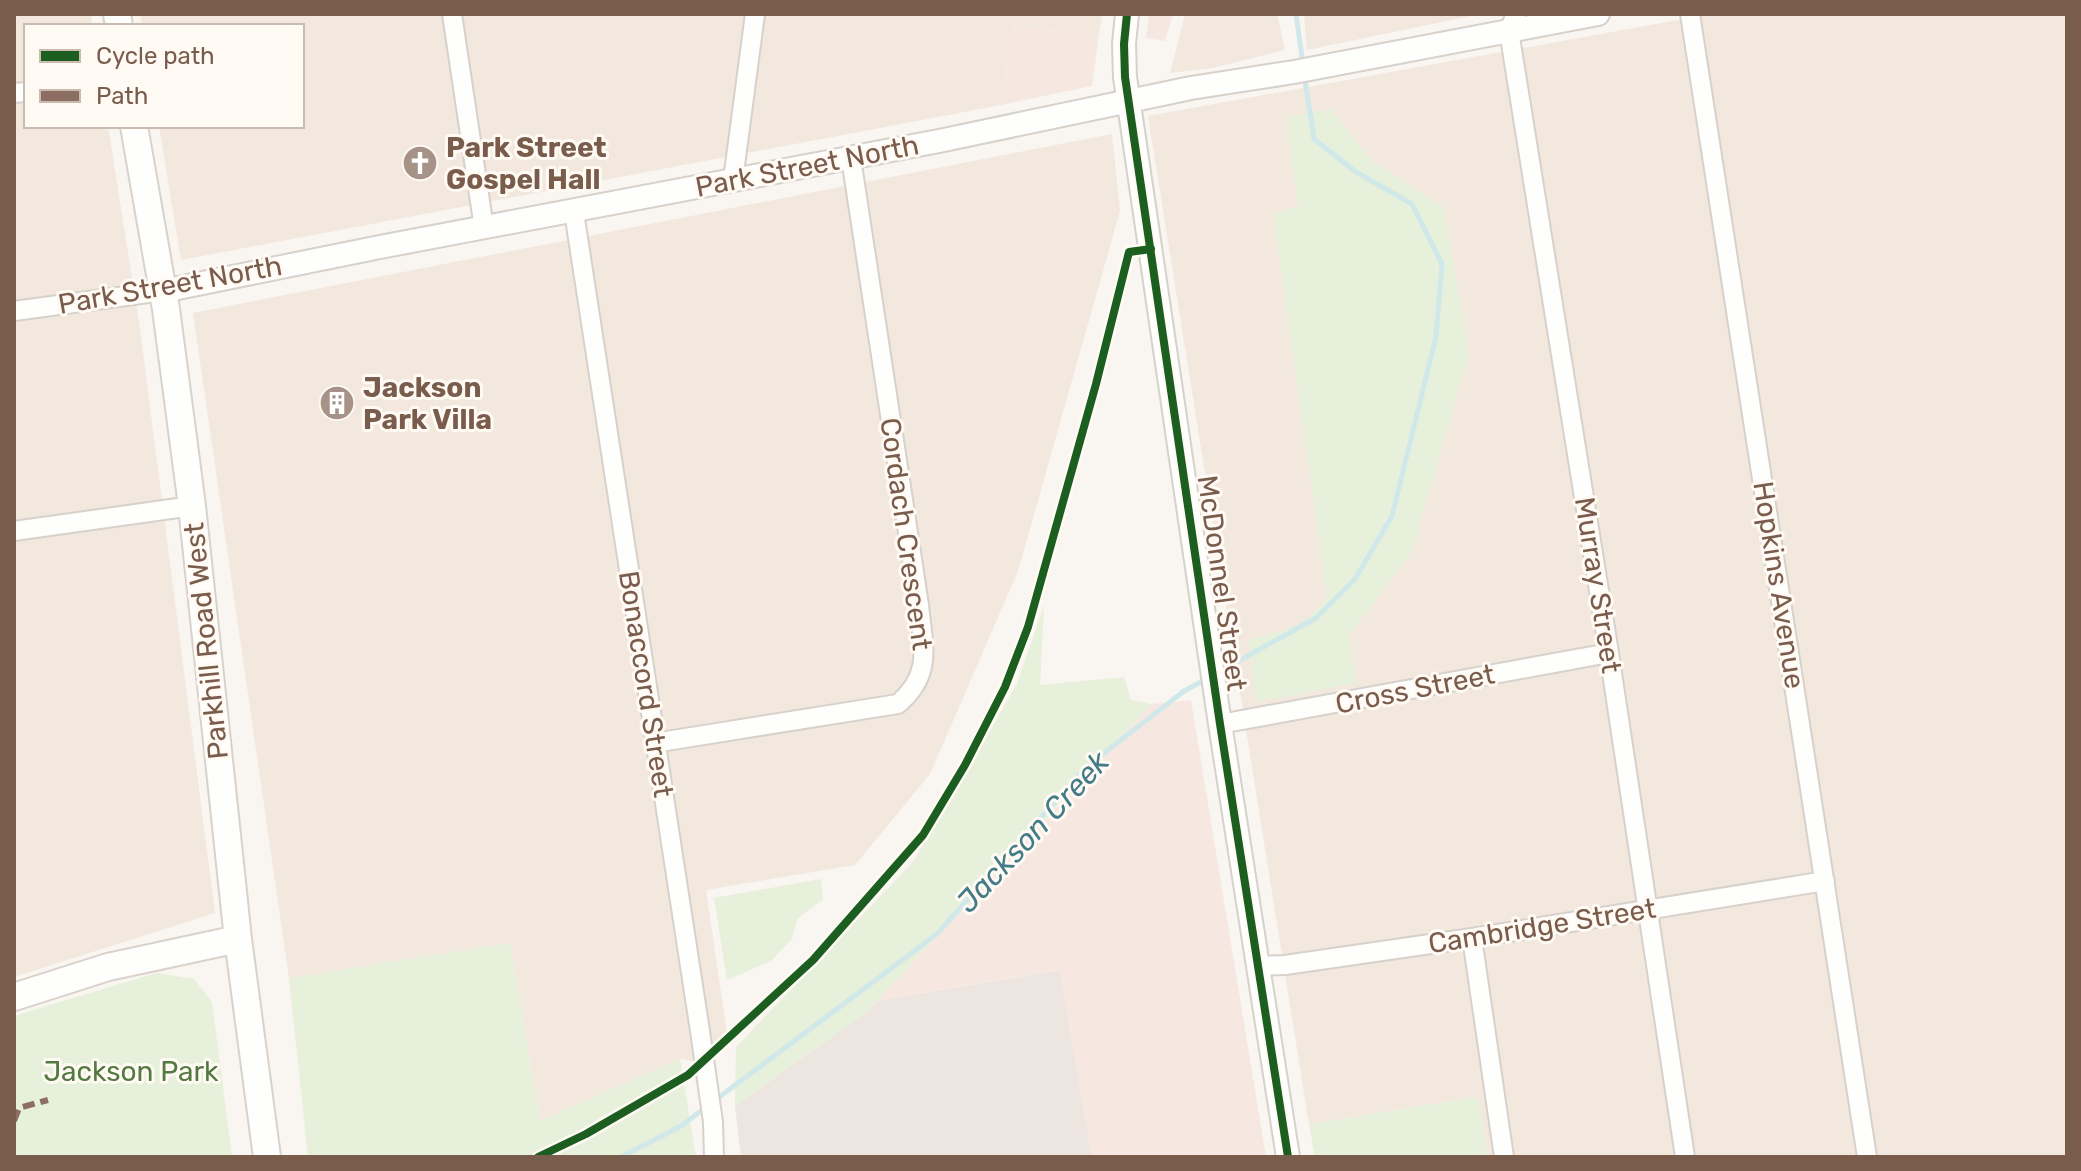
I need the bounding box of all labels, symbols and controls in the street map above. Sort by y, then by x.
legend [24,24,304,128]
text: Cycle path [96,42,215,70]
text: Path [96,82,148,110]
street label: Park Street North [693,128,921,204]
place label: Park Street Gospel Hall [446,131,607,196]
church icon: Park Street Gospel Hall [401,144,439,182]
street label: Park Street North [55,249,285,321]
place label: Jackson Park Villa [363,371,492,436]
building icon: Jackson Park Villa [318,384,356,422]
street label: Cordach Crescent [873,416,939,652]
street label: McDonnel Street [1191,473,1253,693]
street label: Hopkins Avenue [1746,479,1812,691]
street label: Murray Street [1568,495,1628,675]
street label: Parkhill Road West [177,521,235,761]
street label: Bonaccord Street [612,568,680,800]
street label: Cross Street [1333,657,1497,721]
water label: Jackson Creek [949,744,1117,920]
street label: Cambridge Street [1426,892,1658,960]
park label: Jackson Park [43,1055,219,1088]

